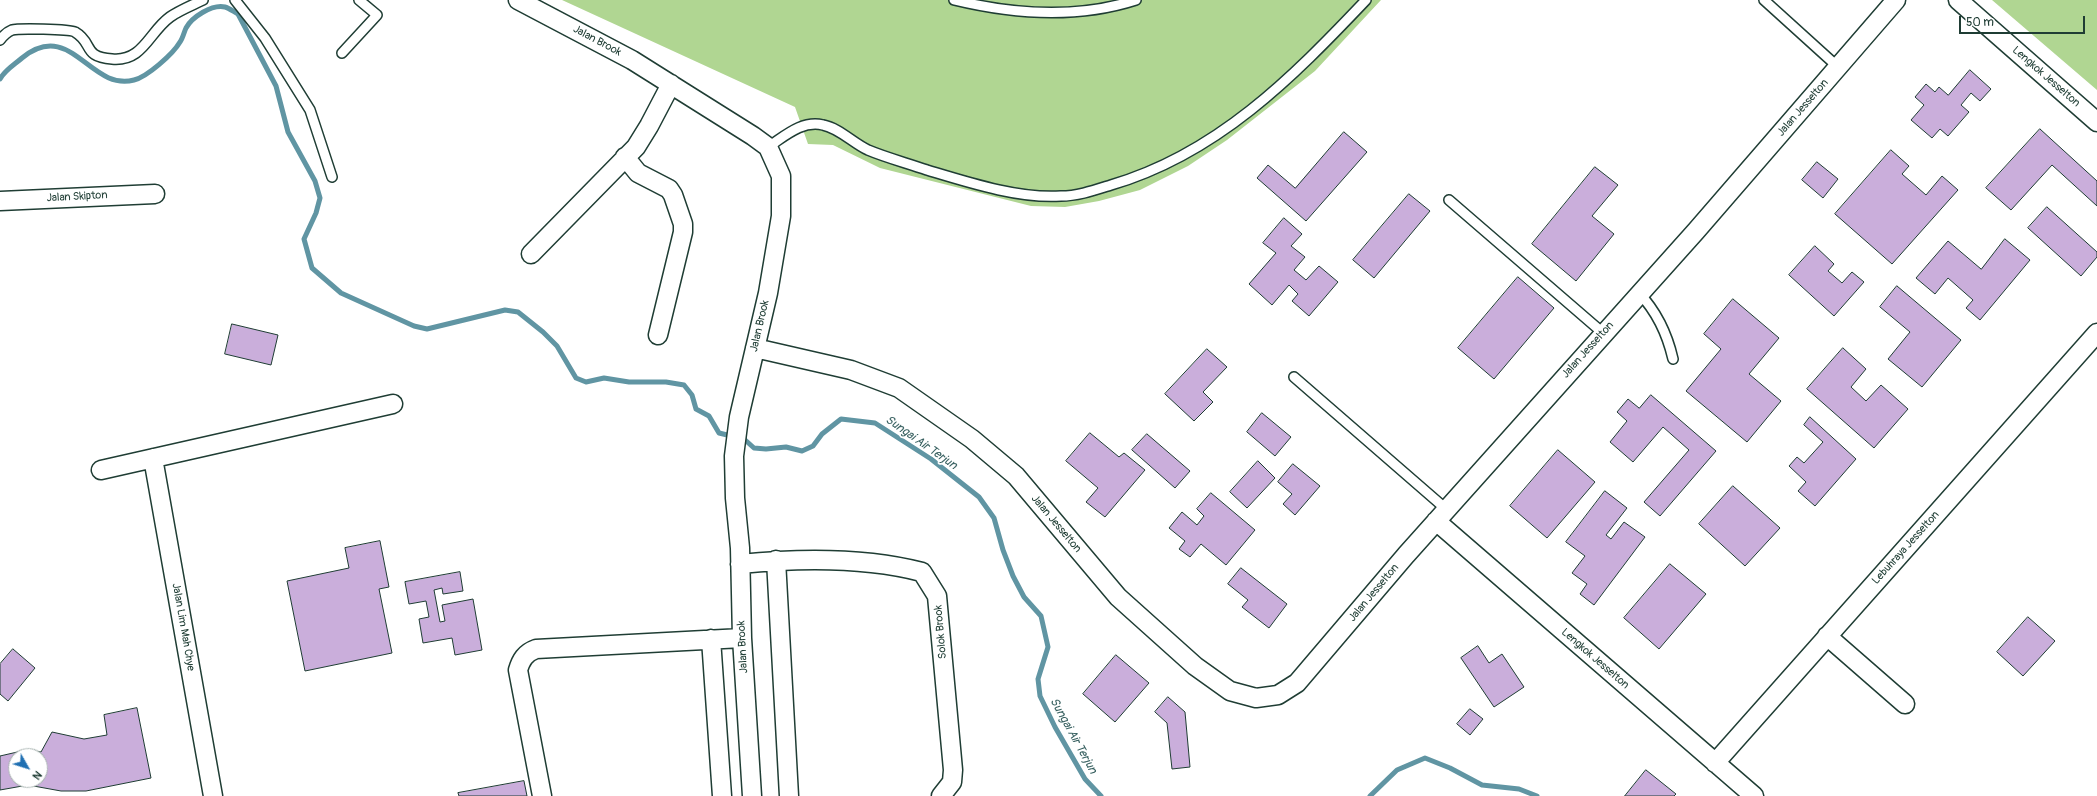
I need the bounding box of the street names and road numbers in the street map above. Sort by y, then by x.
street label: Jalan Brook [571,23,623,59]
street label: Lengkok Jesselton [2009,44,2083,110]
street label: Jalan Jesselton [1775,77,1831,139]
street label: Jalan Skipton [46,189,108,205]
street label: Jalan Brook [748,299,772,353]
street label: Jalan Jesselton [1559,319,1617,381]
street label: Jalan Jesselton [1028,492,1084,556]
street label: Lebuhraya Jesselton [1870,509,1942,587]
street label: Jalan Jesselton [1346,561,1402,625]
street label: Jalan Lim Mah Chye [169,582,197,672]
street label: Solok Brook [932,604,950,660]
street label: Jalan Brook [735,620,751,674]
street label: Lengkok Jesselton [1558,626,1632,692]

